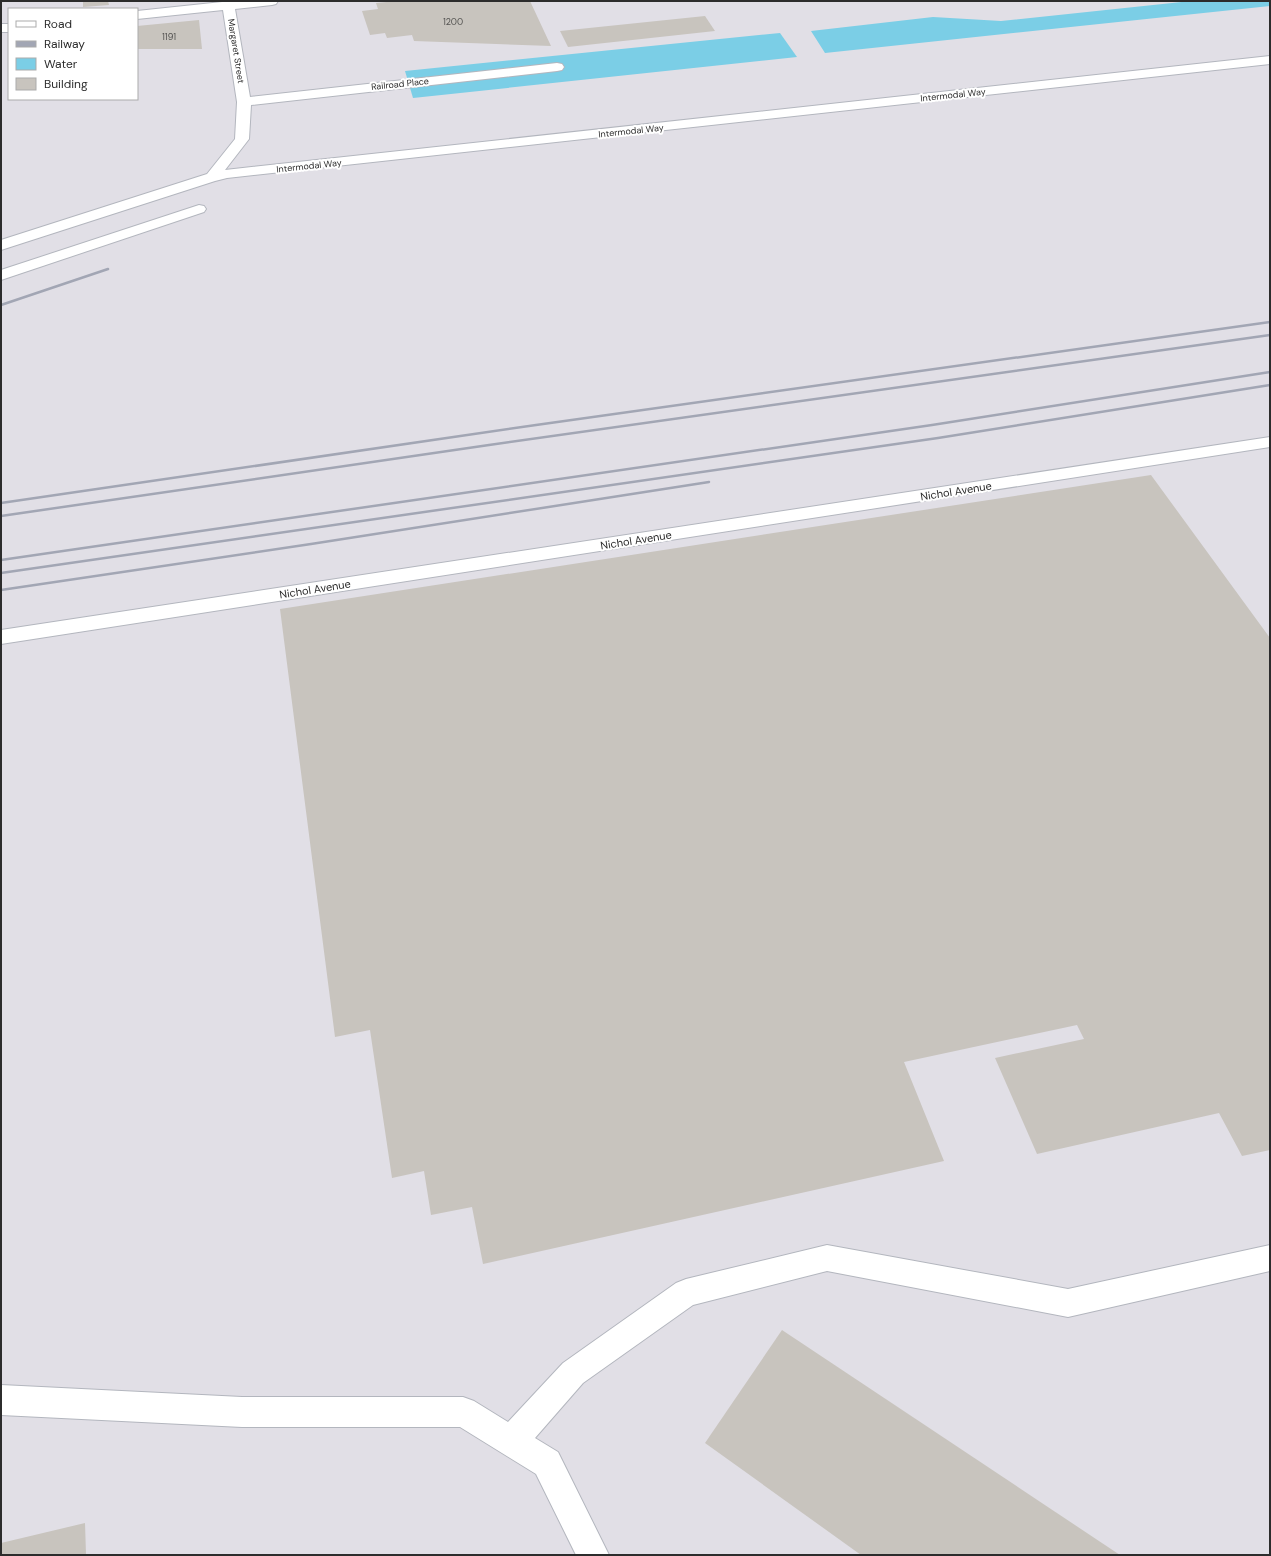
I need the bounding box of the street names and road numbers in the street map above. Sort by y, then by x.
street label: Margaret Street [225,18,247,85]
street label: Railroad Place [370,75,430,93]
street label: Intermodal Way [920,86,986,104]
street label: Intermodal Way [598,122,664,140]
street label: Intermodal Way [276,157,342,175]
street label: Nichol Avenue [919,478,993,504]
street label: Nichol Avenue [599,527,673,553]
street label: Nichol Avenue [278,576,352,602]

